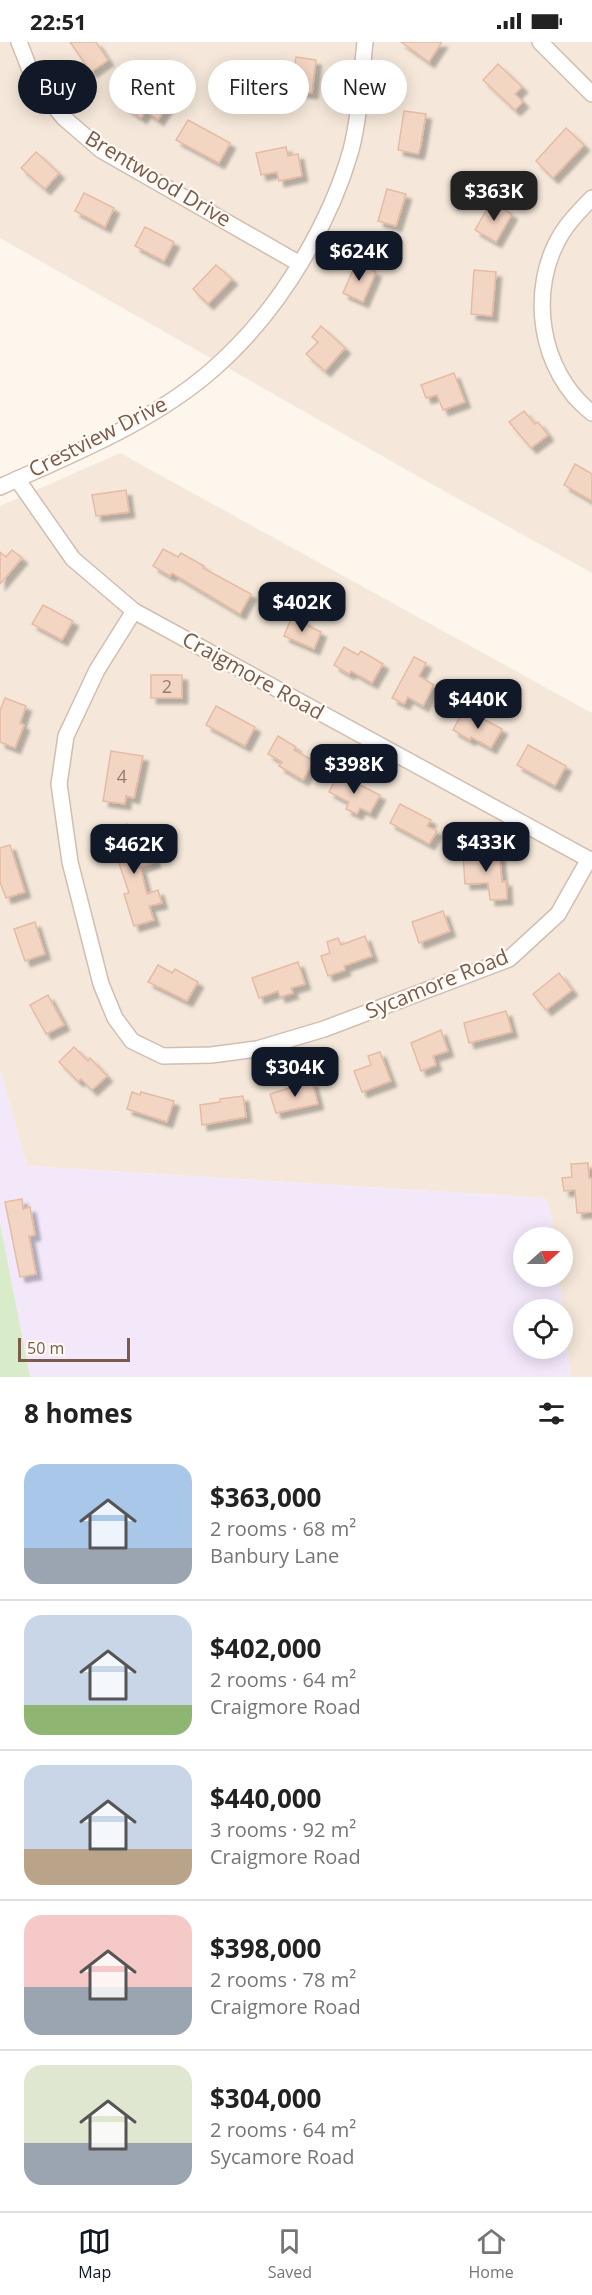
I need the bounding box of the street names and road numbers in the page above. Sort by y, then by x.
street label: Brentwood Drive [80,124,237,233]
street label: Crestview Drive [24,389,172,483]
street label: Craigmore Road [178,625,329,726]
street label: Sycamore Road [361,942,512,1024]

